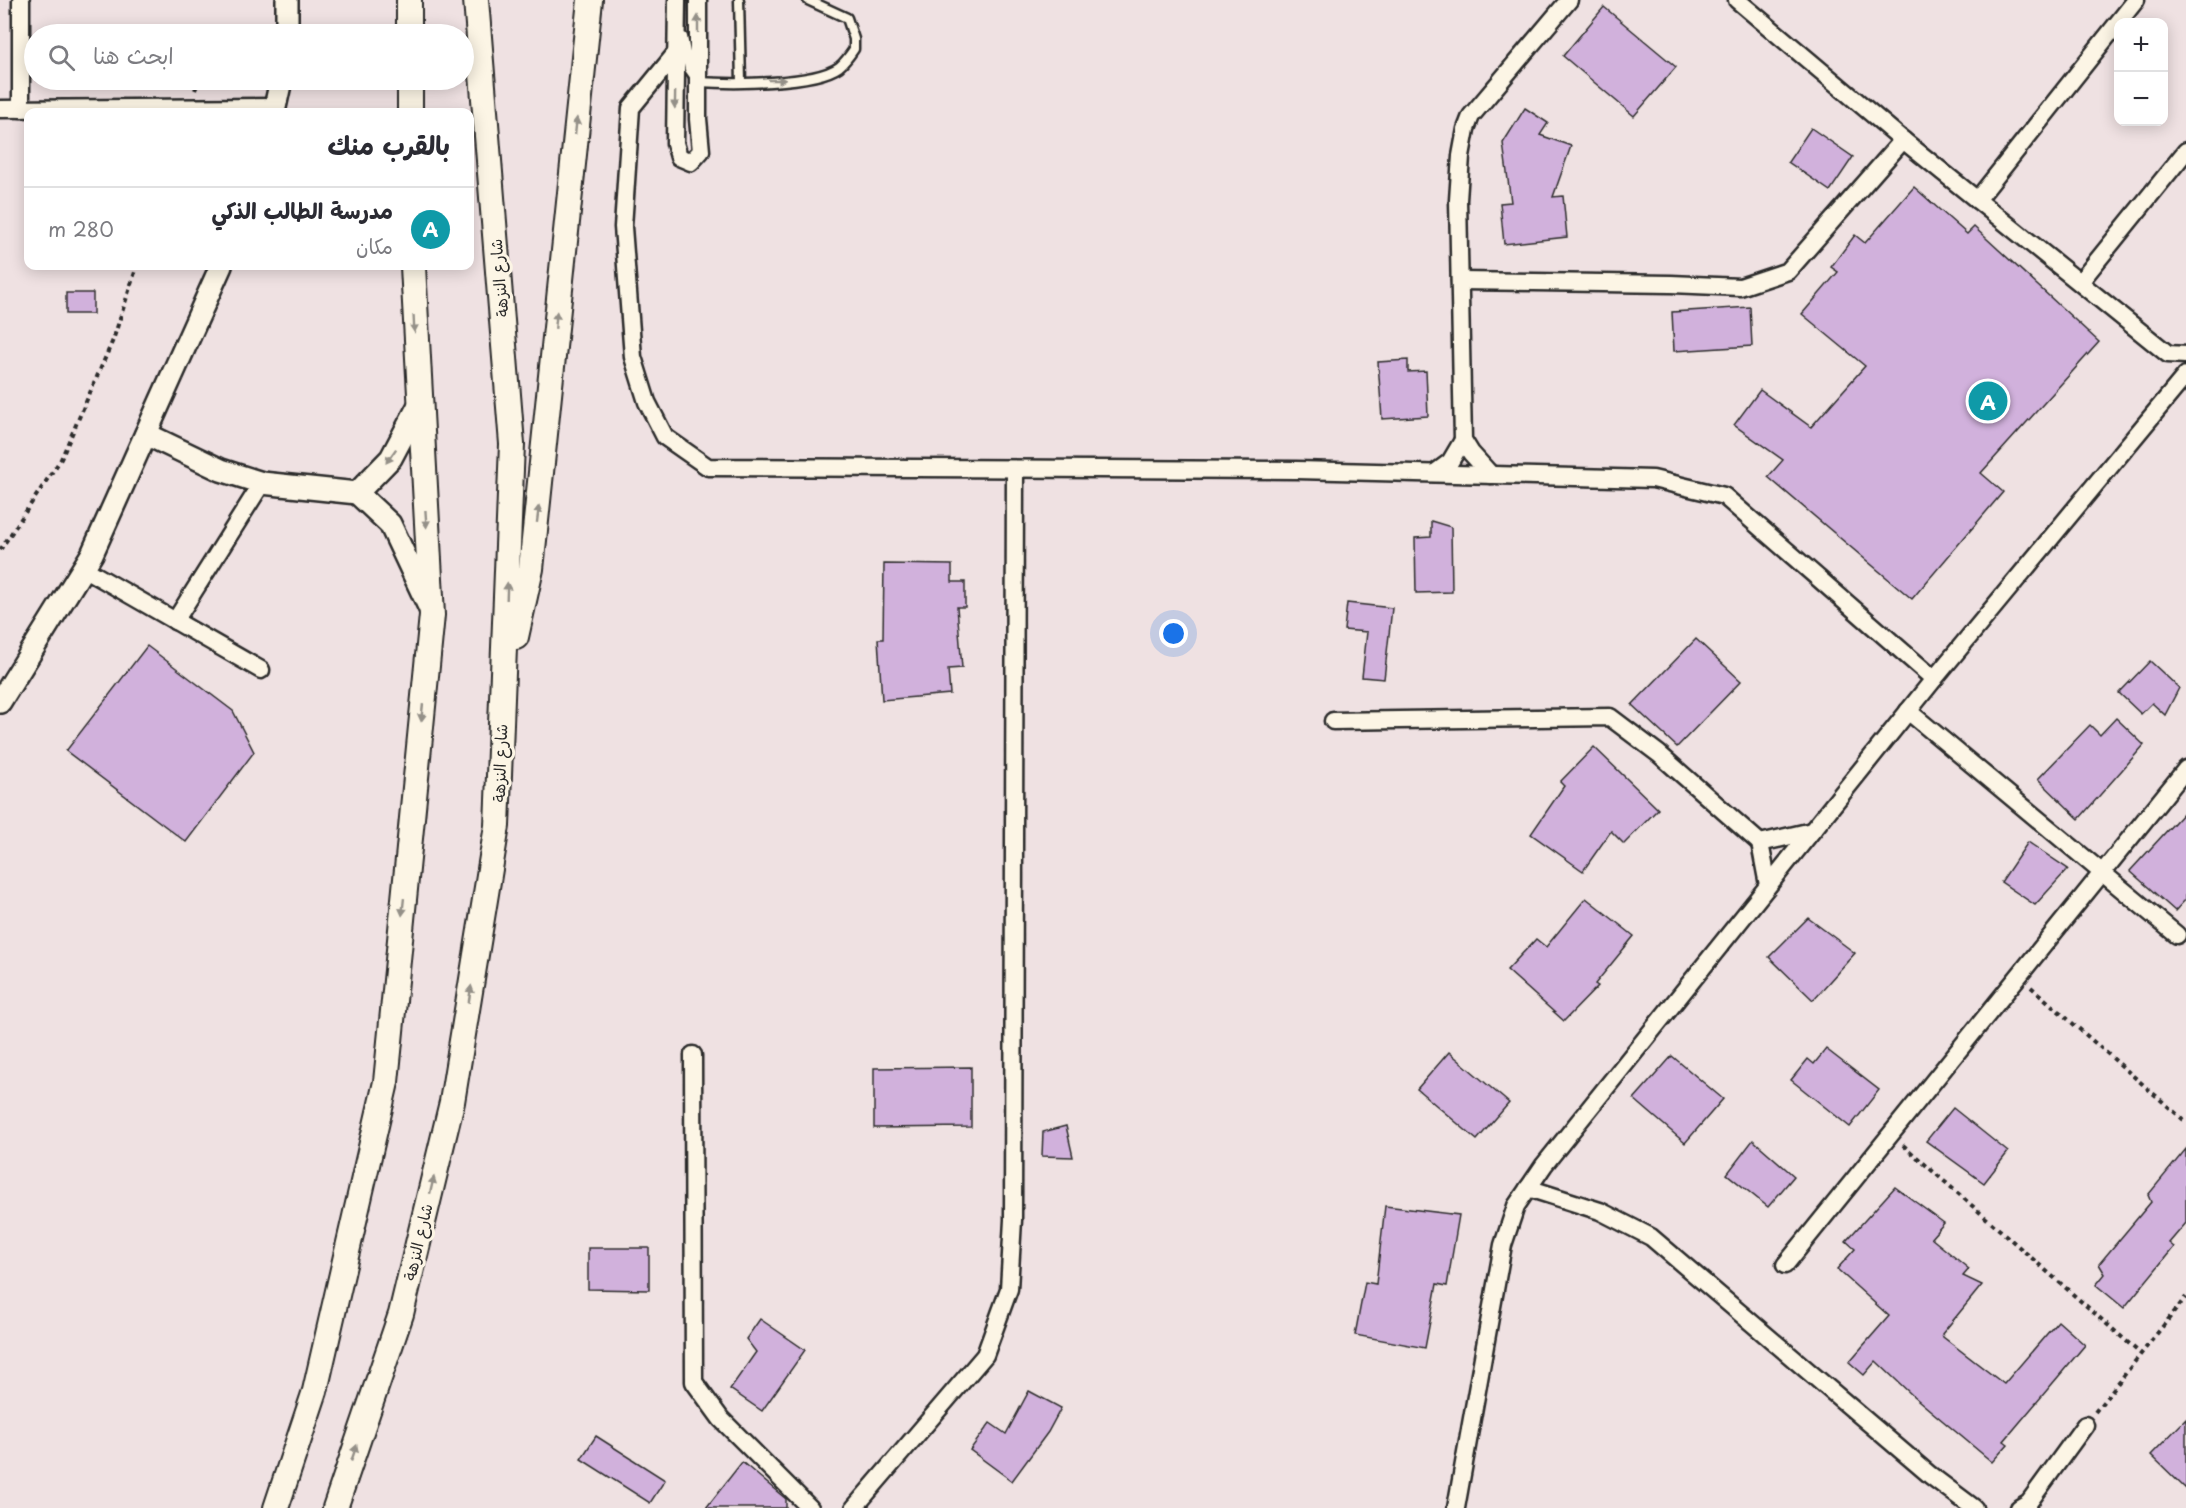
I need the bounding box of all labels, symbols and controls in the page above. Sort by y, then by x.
one-way arrow [693,14,703,33]
map controls [2114,18,2168,126]
button: + [2114,18,2168,72]
search box [24,24,474,90]
text: ابحث هنا [93,38,174,71]
icon: search [45,41,78,74]
button: − [2114,72,2168,126]
one-way arrow [768,75,787,85]
one-way arrow [671,91,680,110]
one-way arrow [571,117,581,136]
text: بالقرب منك [328,125,450,164]
text: مدرسة الطالب الذكي [212,193,393,226]
text: 280 m [48,214,114,244]
text: A [423,214,438,244]
text: مكان [356,231,393,261]
street label: شارع النزهة [483,238,514,318]
one-way arrow [552,311,561,330]
one-way arrow [410,314,419,333]
pin: A [1968,378,2008,424]
one-way arrow [385,447,397,463]
one-way arrow [533,505,542,524]
one-way arrow [422,509,431,528]
one-way arrow [502,582,511,601]
your location [1159,619,1188,648]
one-way arrow [417,703,427,722]
street label: شارع النزهة [486,723,513,803]
one-way arrow [398,898,408,917]
one-way arrow [465,984,474,1003]
one-way arrow [428,1175,437,1194]
street label: شارع النزهة [397,1201,439,1283]
one-way arrow [350,1444,360,1462]

